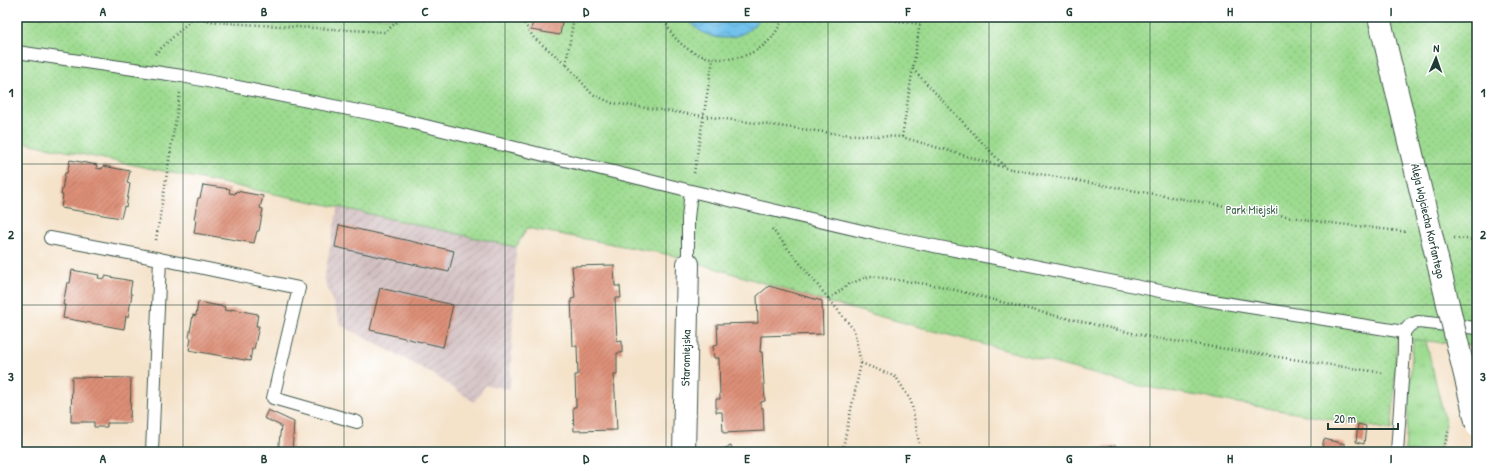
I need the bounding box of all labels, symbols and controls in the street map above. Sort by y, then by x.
text: A [100,2,107,20]
text: B [261,2,268,20]
text: C [421,2,429,20]
text: D [583,2,590,20]
text: E [744,2,750,20]
text: F [905,2,912,20]
text: G [1066,2,1073,20]
text: H [1227,2,1233,20]
text: I [1389,2,1393,20]
north arrow [1416,38,1456,78]
text: N [1433,41,1440,55]
text: 1 [9,83,14,101]
text: 1 [1481,83,1486,101]
street label: Aleja Wojciecha Korfantego [1407,162,1450,280]
park label: Park Miejski [1226,201,1278,218]
text: 2 [8,225,15,243]
text: 2 [1480,225,1487,243]
street label: Staromiejska [677,329,694,386]
text: 3 [8,367,14,385]
text: 3 [1480,367,1486,385]
scale bar [1328,405,1398,431]
text: 20 m [1334,410,1356,427]
text: A [100,449,107,467]
text: B [261,449,268,467]
text: C [421,449,429,467]
text: D [583,449,590,467]
text: E [744,449,750,467]
text: F [905,449,912,467]
text: G [1066,449,1073,467]
text: H [1227,449,1233,467]
text: I [1389,449,1393,467]

